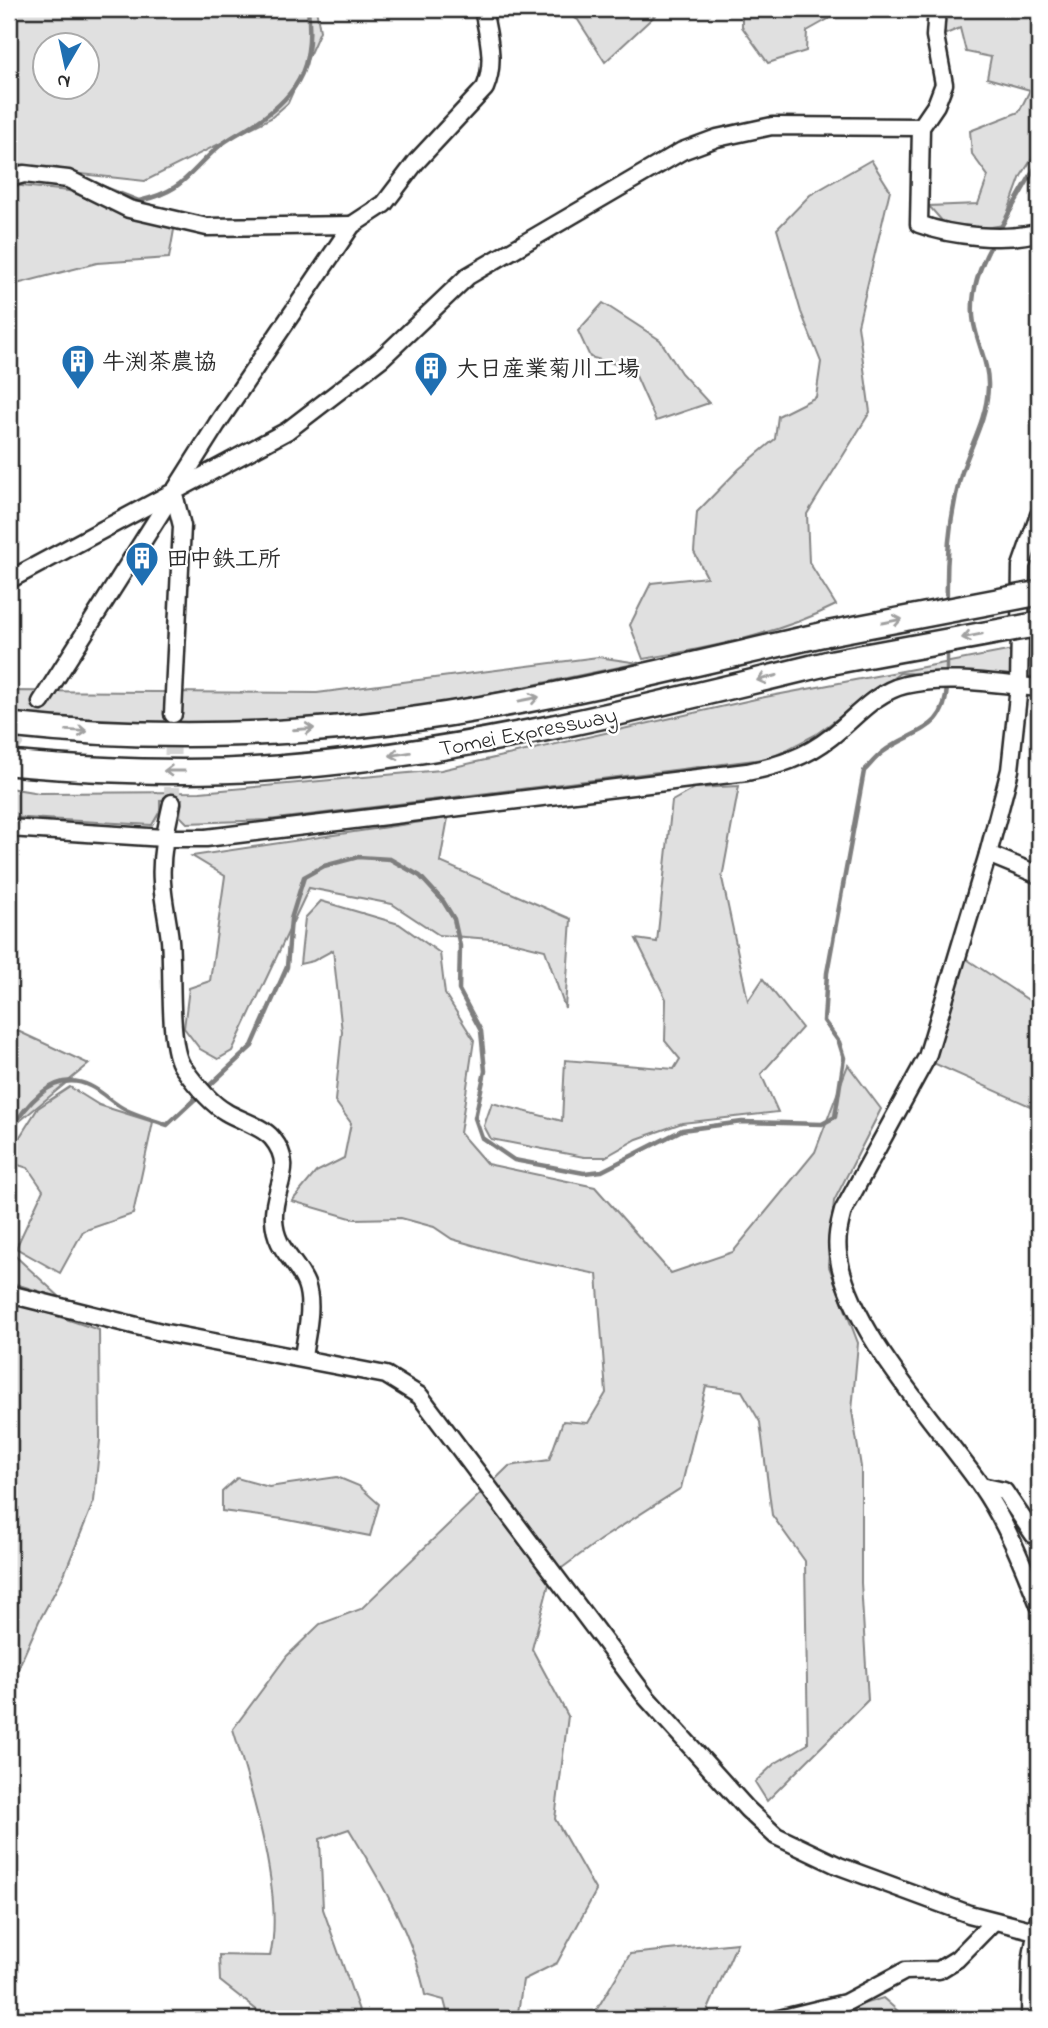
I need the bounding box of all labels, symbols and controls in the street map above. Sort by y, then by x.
north arrow [32,32,102,102]
text: N [55,66,72,95]
building icon: 牛渕茶農協 [59,342,97,391]
place label: 牛渕茶農協 [102,347,217,380]
building icon: 大日産業菊川工場 [412,349,450,398]
place label: 大日産業菊川工場 [456,354,640,387]
building icon: 田中鉄工所 [123,539,161,588]
place label: 田中鉄工所 [166,544,281,577]
one-way arrow [880,613,903,627]
one-way arrow [961,630,984,643]
one-way arrow [756,672,779,685]
one-way arrow [517,692,540,705]
street label: Tomei Expressway [437,700,620,769]
one-way arrow [292,722,315,735]
one-way arrow [65,725,88,738]
one-way arrow [389,748,412,761]
one-way arrow [162,764,185,778]

